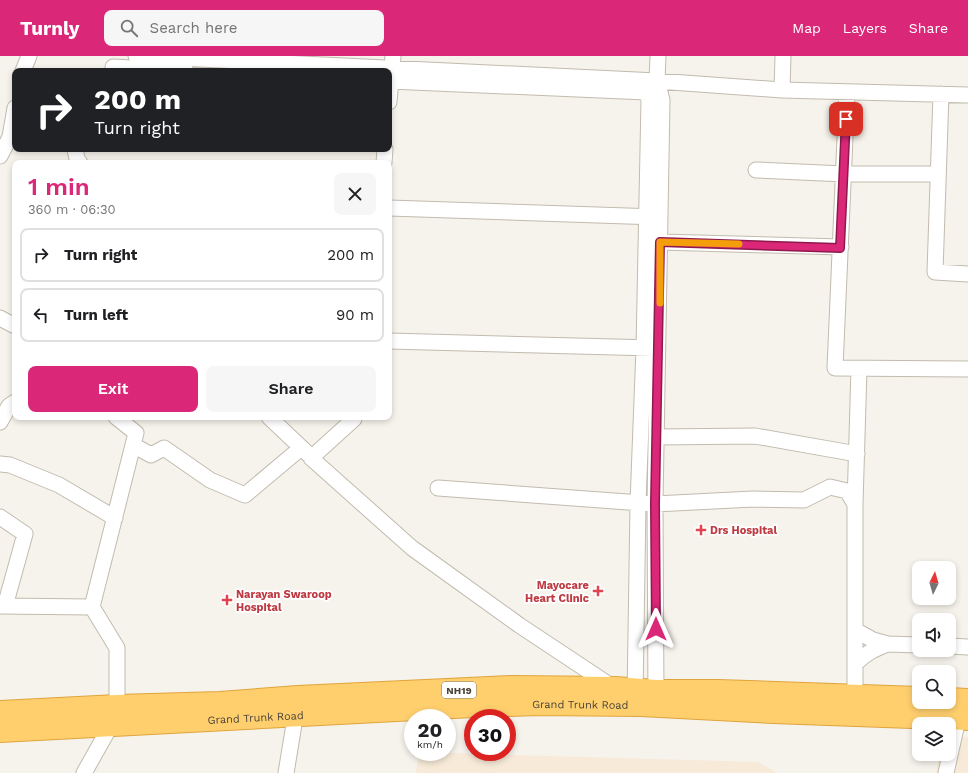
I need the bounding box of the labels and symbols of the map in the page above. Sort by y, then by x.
pin [829,102,863,136]
marker: Drs Hospital [695,524,707,536]
place label: Drs Hospital [710,524,777,537]
north arrow [912,561,956,605]
place label: Mayocare Heart Clinic [525,579,589,605]
marker: Mayocare Heart Clinic [592,585,604,597]
place label: Narayan Swaroop Hospital [236,588,332,614]
marker: Narayan Swaroop Hospital [221,594,233,606]
position arrow [635,608,677,650]
road number: NH19 [442,682,476,698]
street label: Grand Trunk Road [532,697,629,711]
street label: Grand Trunk Road [207,708,304,727]
speed limit sign: 30 [464,709,516,761]

